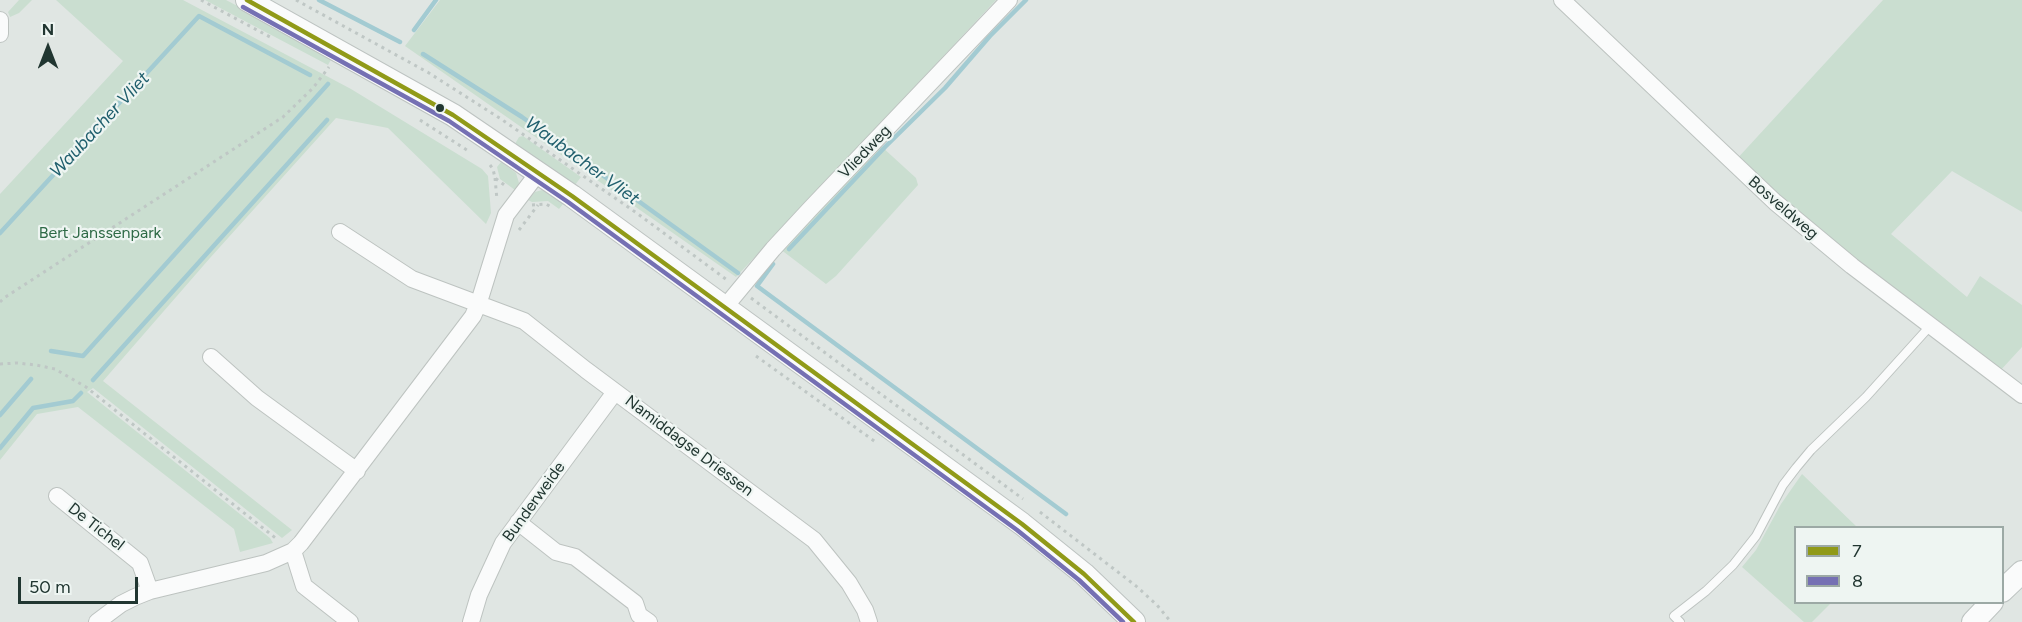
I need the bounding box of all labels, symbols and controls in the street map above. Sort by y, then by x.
north arrow [18,18,78,78]
text: N [42,20,54,39]
water label: Waubacher Vliet [46,68,154,182]
unlabelled marker [434,102,446,114]
water label: Waubacher Vliet [521,112,643,210]
street label: Vliedweg [835,121,895,183]
street label: Bosveldweg [1744,172,1822,244]
park label: Bert Janssenpark [39,223,161,243]
street label: Namiddagse Driessen [621,391,757,501]
street label: Bunderweide [499,458,569,546]
street label: De Tichel [64,499,128,555]
legend [1794,526,2004,604]
text: 7 [1852,540,1862,562]
scale bar [21,565,141,603]
text: 8 [1852,570,1863,592]
text: 50 m [29,576,71,598]

